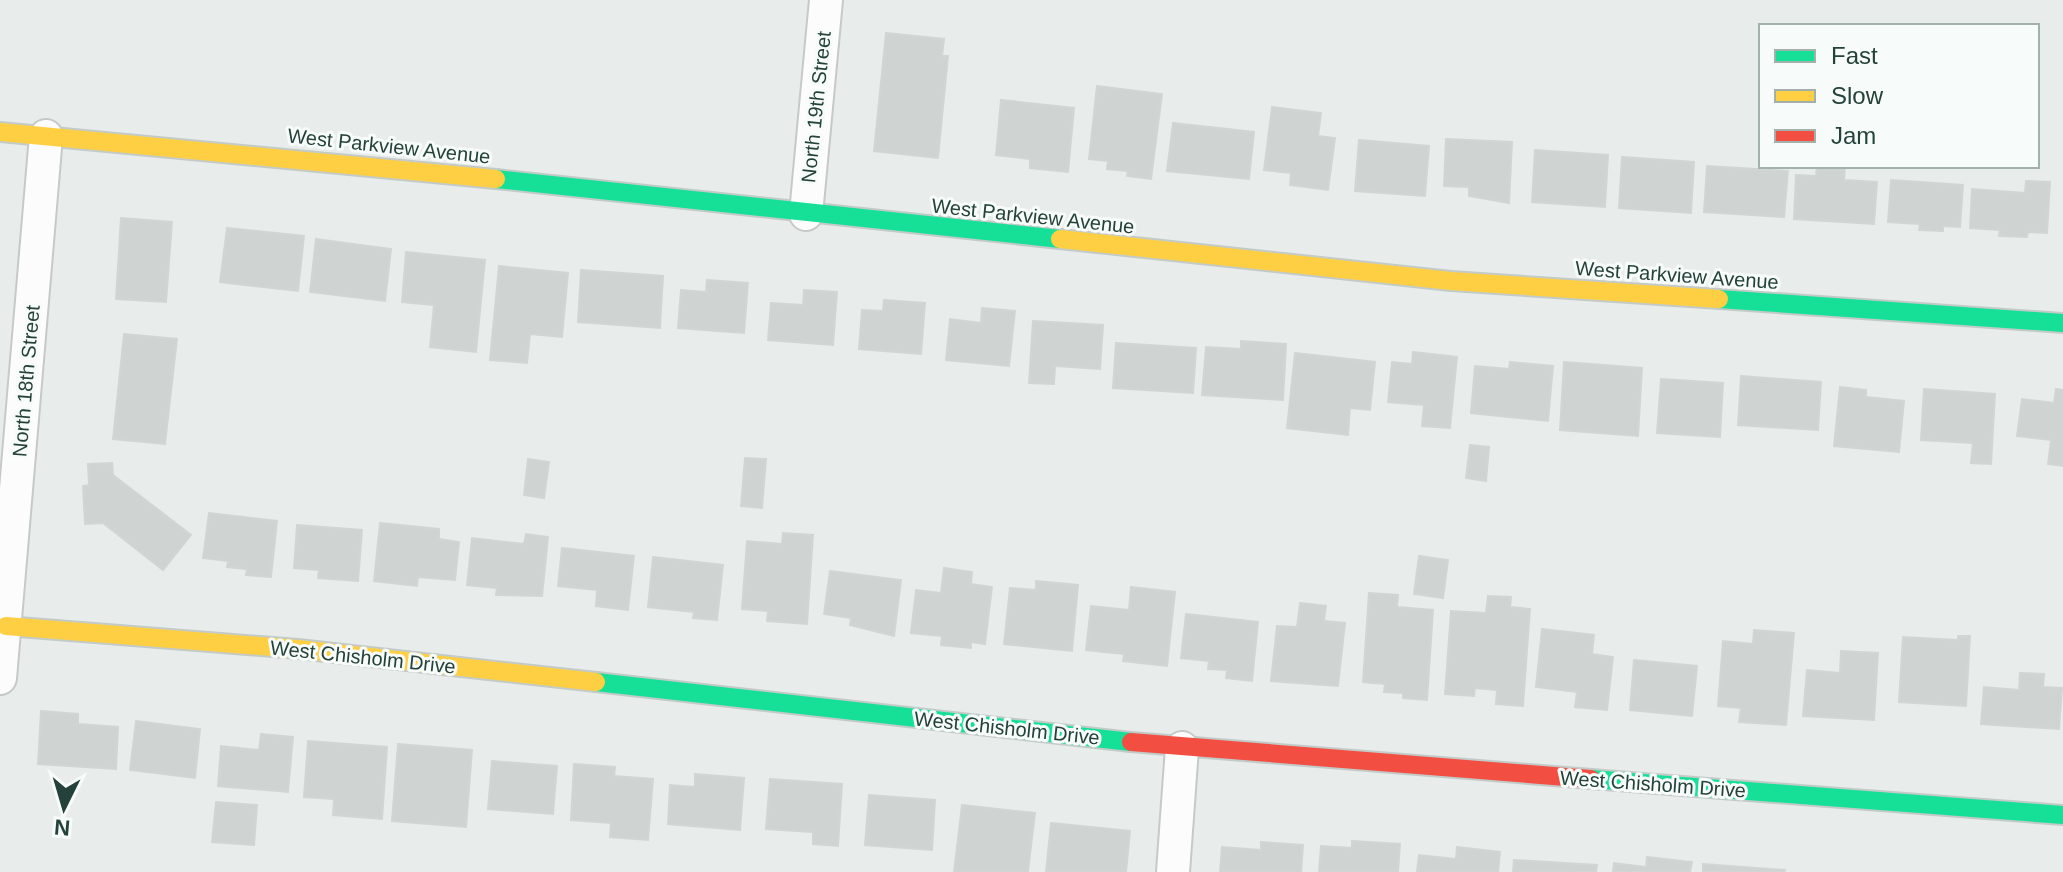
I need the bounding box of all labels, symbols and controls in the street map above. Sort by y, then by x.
legend [1759,24,2039,168]
street label: North 19th Street [797,30,835,184]
text: Fast [1831,42,1878,69]
text: Slow [1831,82,1884,109]
text: Jam [1831,122,1876,149]
street label: West Parkview Avenue [287,124,491,168]
street label: West Parkview Avenue [931,194,1135,238]
street label: West Parkview Avenue [1575,257,1779,293]
street label: North 18th Street [8,304,44,458]
street label: West Chisholm Drive [269,636,457,678]
street label: West Chisholm Drive [913,707,1101,749]
street label: West Chisholm Drive [1559,767,1747,801]
north arrow [24,768,104,848]
text: N [53,814,71,841]

